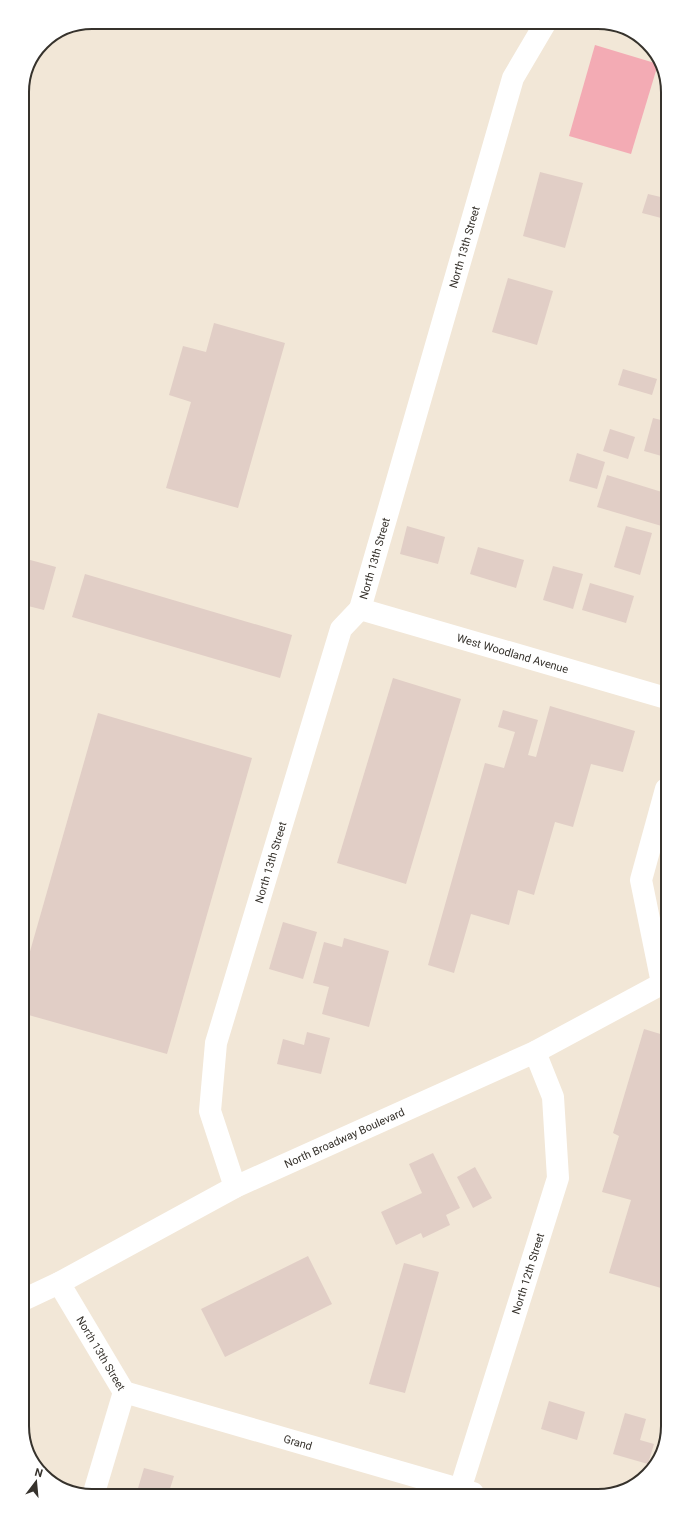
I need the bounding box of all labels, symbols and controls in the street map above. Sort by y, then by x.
street label: North 13th Street [446,204,482,289]
street label: North 13th Street [357,516,393,601]
street label: West Woodland Avenue [455,631,570,676]
street label: North 13th Street [252,820,289,905]
street label: North Broadway Boulevard [282,1105,407,1170]
street label: North 12th Street [509,1231,547,1316]
street label: North 13th Street [74,1314,128,1393]
street label: Grand [282,1432,314,1453]
north arrow [16,1462,56,1502]
text: N [33,1466,44,1480]

